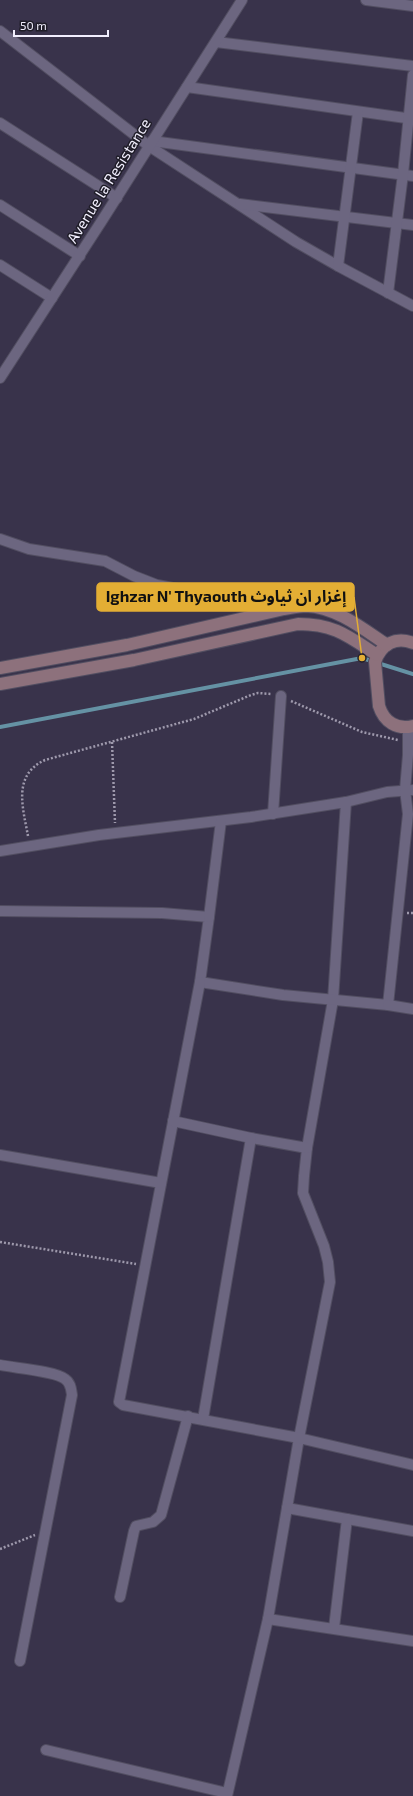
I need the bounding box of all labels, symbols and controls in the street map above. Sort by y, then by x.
scale bar [14,12,108,38]
text: 50 m [20,18,47,32]
street label: Avenue la Resistance [62,115,154,246]
callout: Ighzar N' Thyaouth إغزار ان ثياوث [97,583,354,611]
text: Ighzar N' Thyaouth إغزار ان ثياوث [106,586,346,608]

